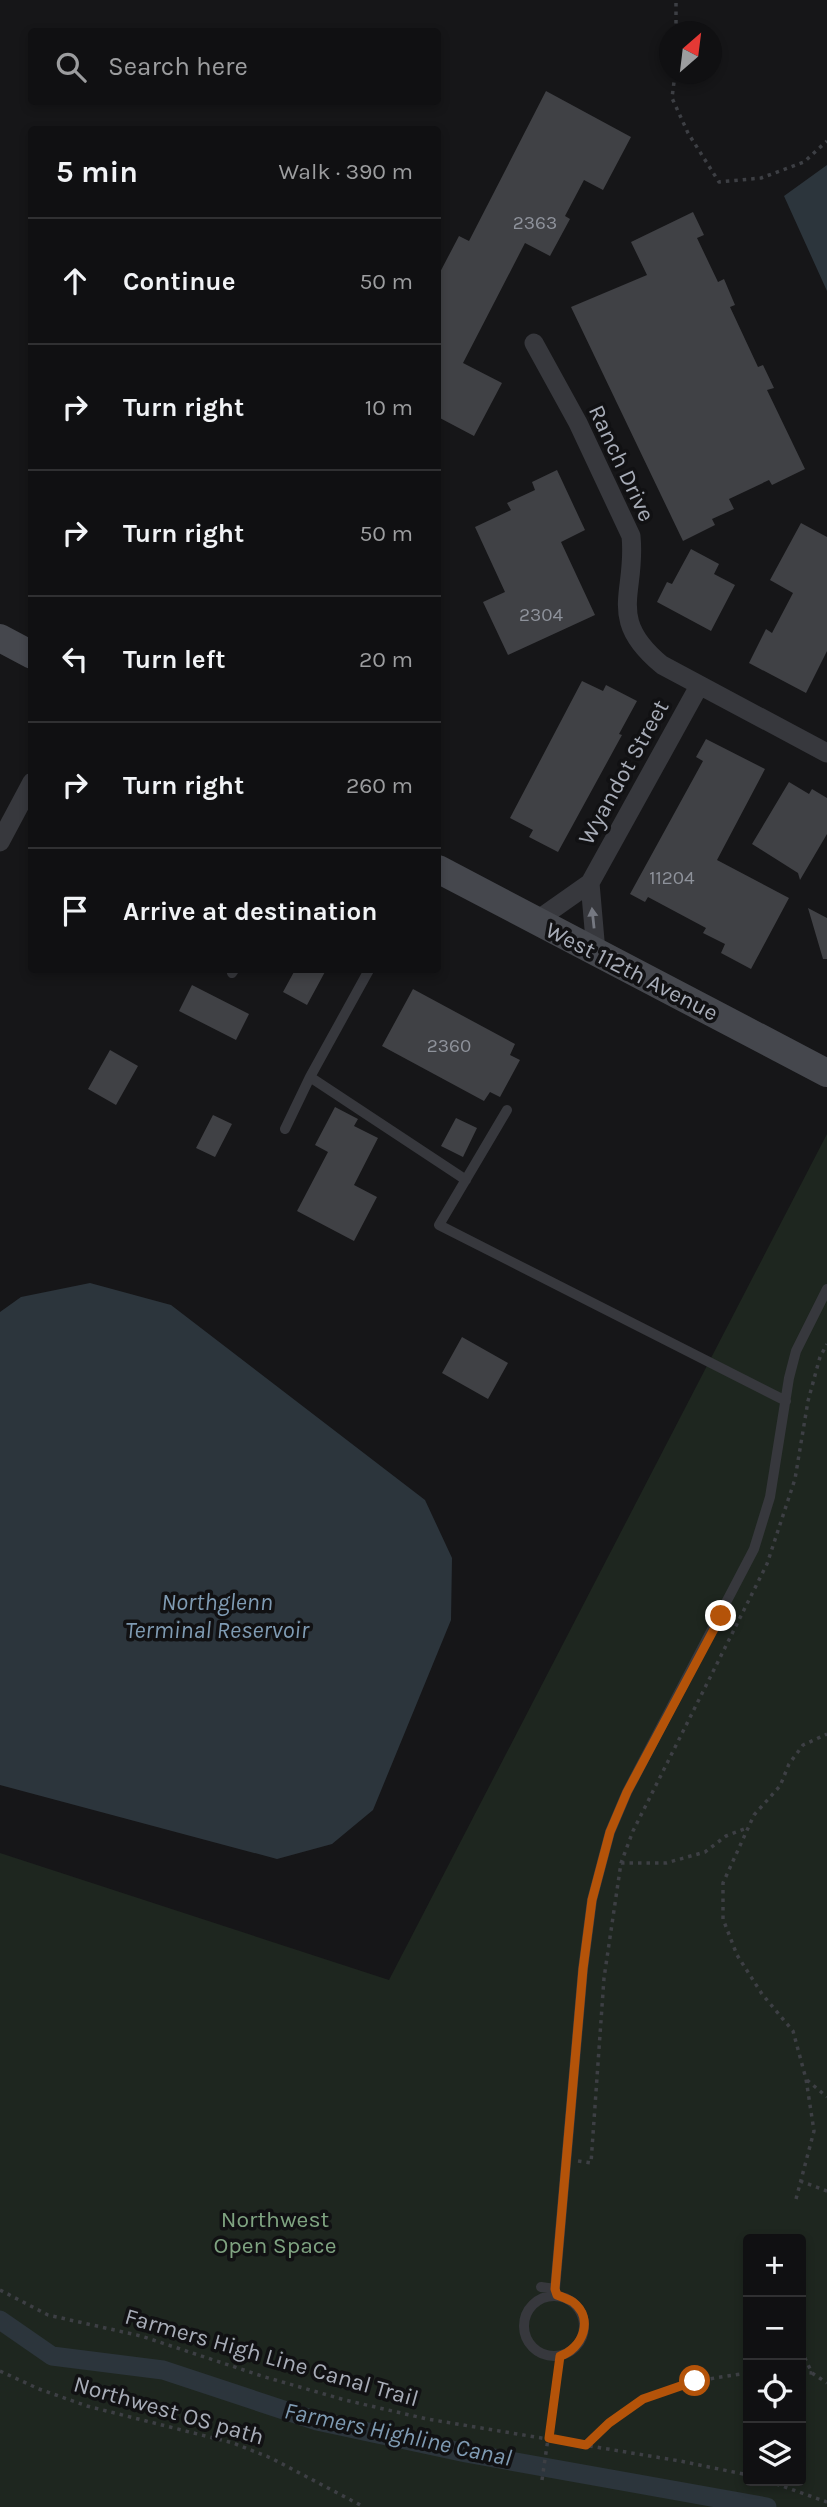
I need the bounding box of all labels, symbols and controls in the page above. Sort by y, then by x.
north arrow [659,21,722,84]
search box [28,28,441,105]
icon: search [52,48,90,86]
text: Search here [108,51,248,82]
text: 5 min [56,154,138,190]
text: Walk · 390 m [279,158,413,185]
house number: 2363 [513,212,557,234]
icon: ahead [56,262,94,300]
text: Continue [123,266,235,297]
text: 50 m [359,268,413,295]
icon: right [56,388,94,426]
text: Turn right [123,392,244,423]
text: 10 m [365,394,413,421]
street label: Ranch Drive [583,401,660,526]
icon: right [56,514,94,552]
text: Turn right [123,518,244,549]
text: 50 m [359,520,413,547]
house number: 2304 [519,604,563,626]
icon: left [56,640,94,678]
text: Turn left [123,644,225,675]
text: 20 m [359,646,413,673]
street label: Wyandot Street [573,695,675,849]
icon: right [56,766,94,804]
text: Turn right [123,770,244,801]
text: 260 m [346,772,413,799]
house number: 11204 [649,867,695,889]
icon: arrive [56,892,94,930]
text: Arrive at destination [123,896,377,927]
one-way arrow [587,906,598,928]
street label: West 112th Avenue [541,916,723,1027]
house number: 2360 [427,1035,471,1057]
water label: Northglenn Terminal Reservoir [125,1588,310,1644]
route end [705,1600,736,1631]
park label: Northwest Open Space [213,2206,337,2259]
map controls [743,2234,806,2486]
button: + [743,2234,806,2297]
button: − [743,2297,806,2360]
street label: Farmers High Line Canal Trail [122,2303,422,2412]
button: locate [743,2360,806,2423]
route start [679,2365,710,2396]
street label: Northwest OS path [71,2370,267,2451]
water label: Farmers Highline Canal [282,2396,514,2472]
button: layers [743,2423,806,2486]

